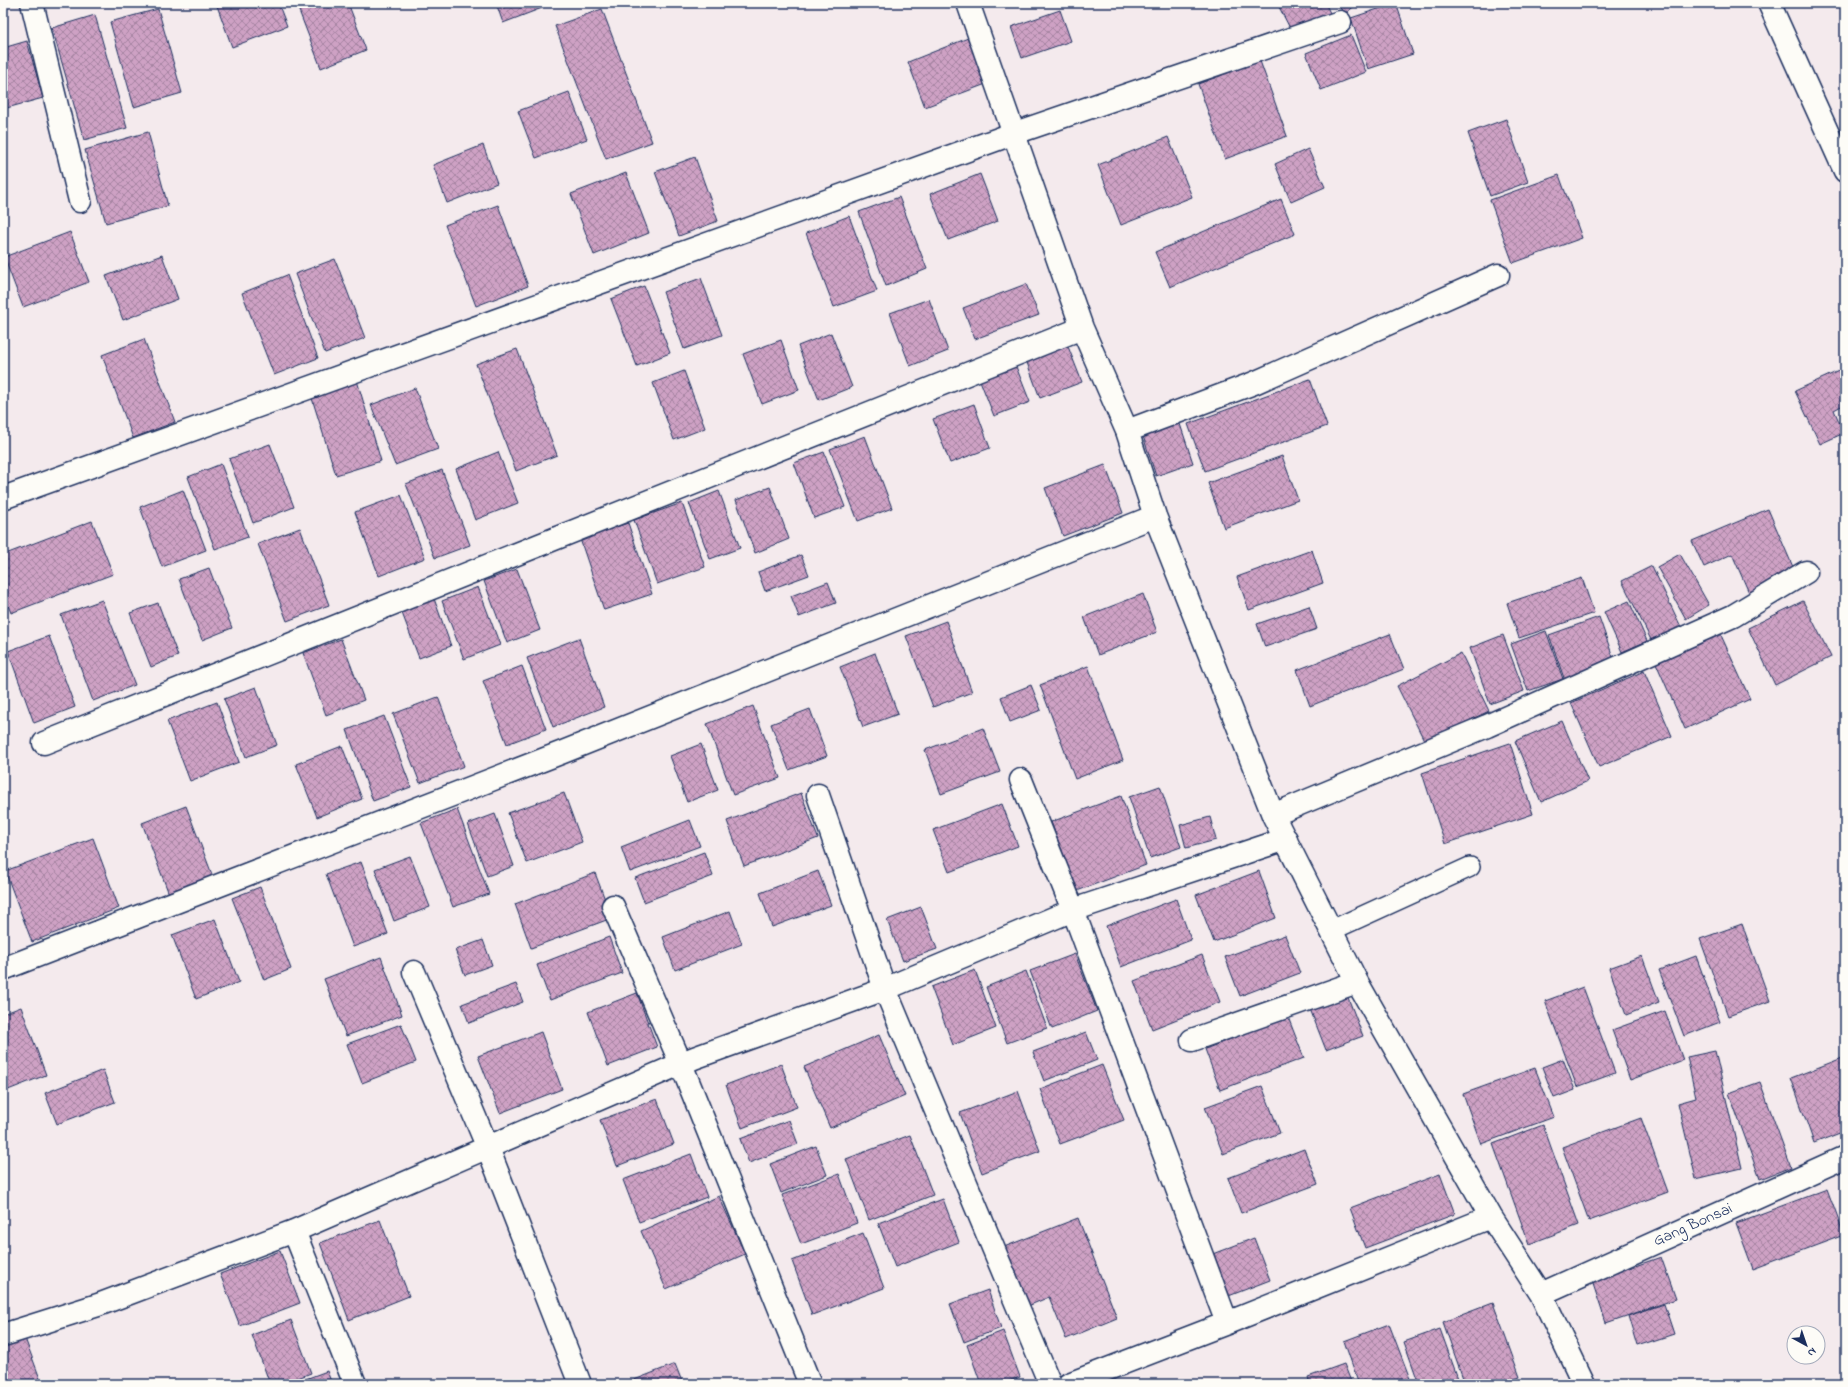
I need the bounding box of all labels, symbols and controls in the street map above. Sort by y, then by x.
street label: Gang Bonsai [1650,1197,1737,1253]
north arrow [1786,1325,1826,1365]
text: N [1804,1343,1820,1360]

